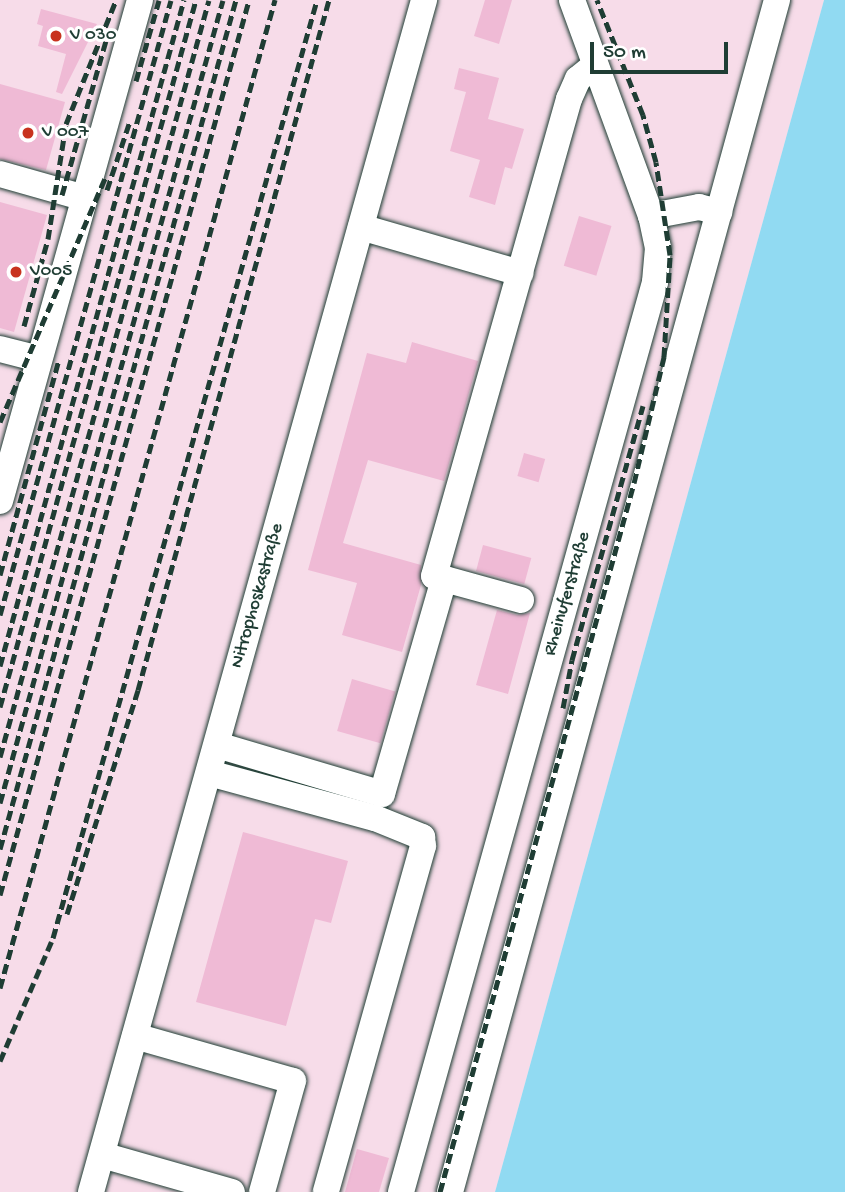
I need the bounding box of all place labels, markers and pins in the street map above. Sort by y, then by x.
place label: V 030 [70,25,117,47]
marker: V 030 [48,28,64,44]
place label: V 007 [42,122,89,144]
marker: V 007 [20,125,36,141]
place label: V005 [30,261,72,283]
marker: V005 [8,264,24,280]

